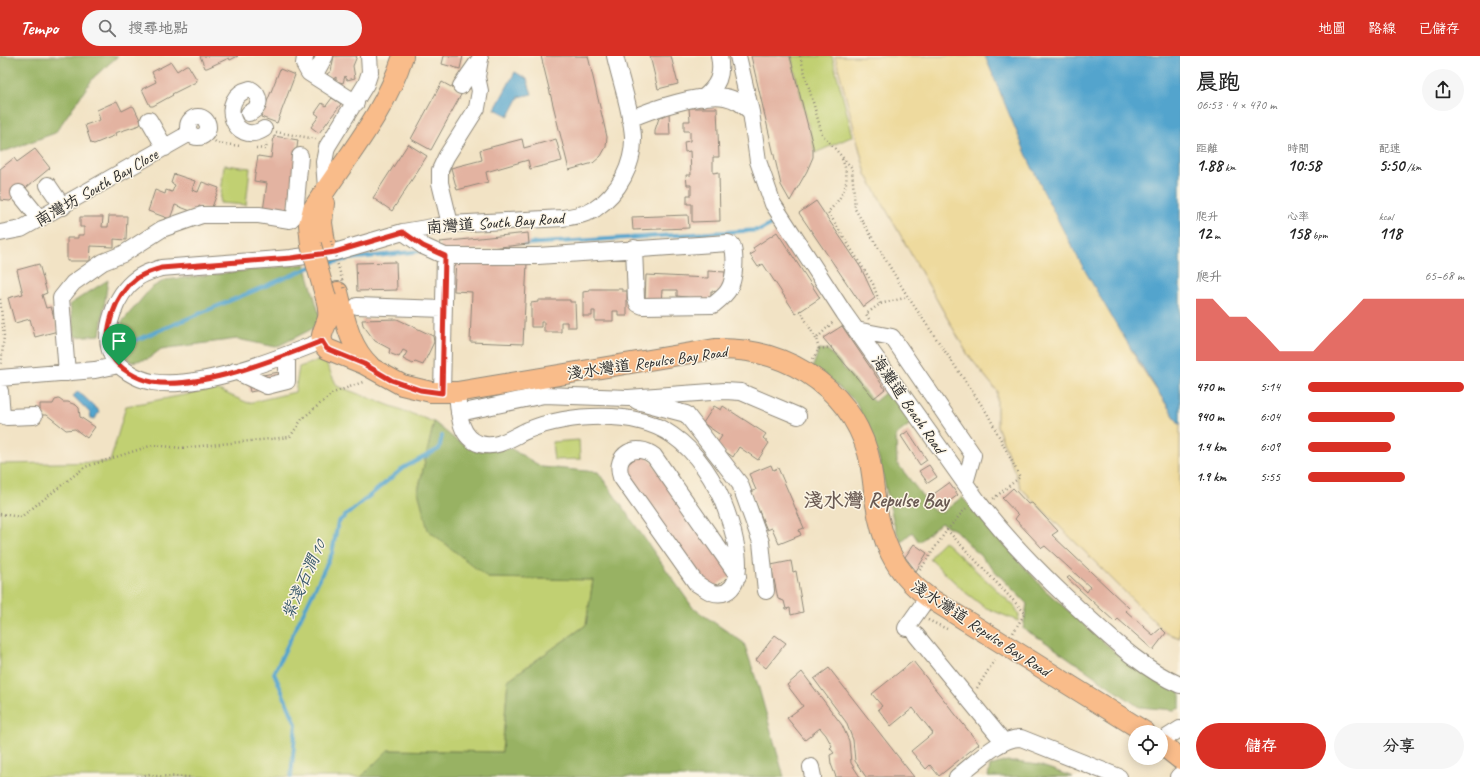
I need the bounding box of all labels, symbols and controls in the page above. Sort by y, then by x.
search box [82,10,362,46]
text: Tempo [20,16,58,40]
icon: search [96,17,118,39]
text: 搜尋地點 [128,19,188,38]
text: 地圖 [1318,20,1346,37]
text: 路線 [1368,20,1396,37]
text: 已儲存 [1418,20,1460,37]
text: 晨跑 [1196,68,1240,96]
button: share [1422,69,1464,111]
text: 06:53 · 4 × 470 m [1196,97,1277,113]
text: 距離 [1196,141,1218,155]
text: 時間 [1287,141,1309,155]
text: 配速 [1379,141,1401,155]
street label: 南灣坊 South Bay Close [32,144,163,231]
text: 1.88 [1196,155,1222,176]
text: 10:58 [1287,155,1321,176]
text: 5:50 [1379,155,1404,176]
text: km [1222,160,1236,174]
text: /km [1404,160,1421,174]
street label: 南灣道 South Bay Road [426,208,567,238]
text: 爬升 [1196,209,1218,223]
text: 心率 [1287,209,1309,223]
text: kcal [1379,209,1393,223]
text: 12 [1196,223,1211,244]
text: 158 [1287,223,1310,244]
text: 118 [1379,223,1402,244]
text: m [1211,228,1220,242]
text: bpm [1310,228,1328,242]
text: 65–68 m [1424,268,1464,284]
text: 爬升 [1196,269,1222,285]
pin [102,324,136,365]
icon: arrive [108,330,130,352]
street label: 淺水灣道 Repulse Bay Road [566,341,731,384]
street label: 海灘道 Beach Road [867,352,951,460]
text: 470 m [1196,379,1224,395]
text: 5:14 [1260,379,1280,395]
text: 940 m [1196,409,1224,425]
text: 6:04 [1260,409,1280,425]
text: 1.4 km [1196,439,1226,455]
text: 6:09 [1260,439,1280,455]
text: 1.9 km [1196,469,1226,485]
text: 5:55 [1260,469,1280,485]
district label: 淺水灣 Repulse Bay [803,488,951,513]
water label: 紫淺石澗10 [277,535,331,623]
street label: 淺水灣道 Repulse Bay Road [907,576,1056,683]
button: 儲存 [1196,723,1326,769]
button: 分享 [1334,723,1464,769]
map controls [1128,725,1168,765]
button: locate [1128,725,1168,765]

